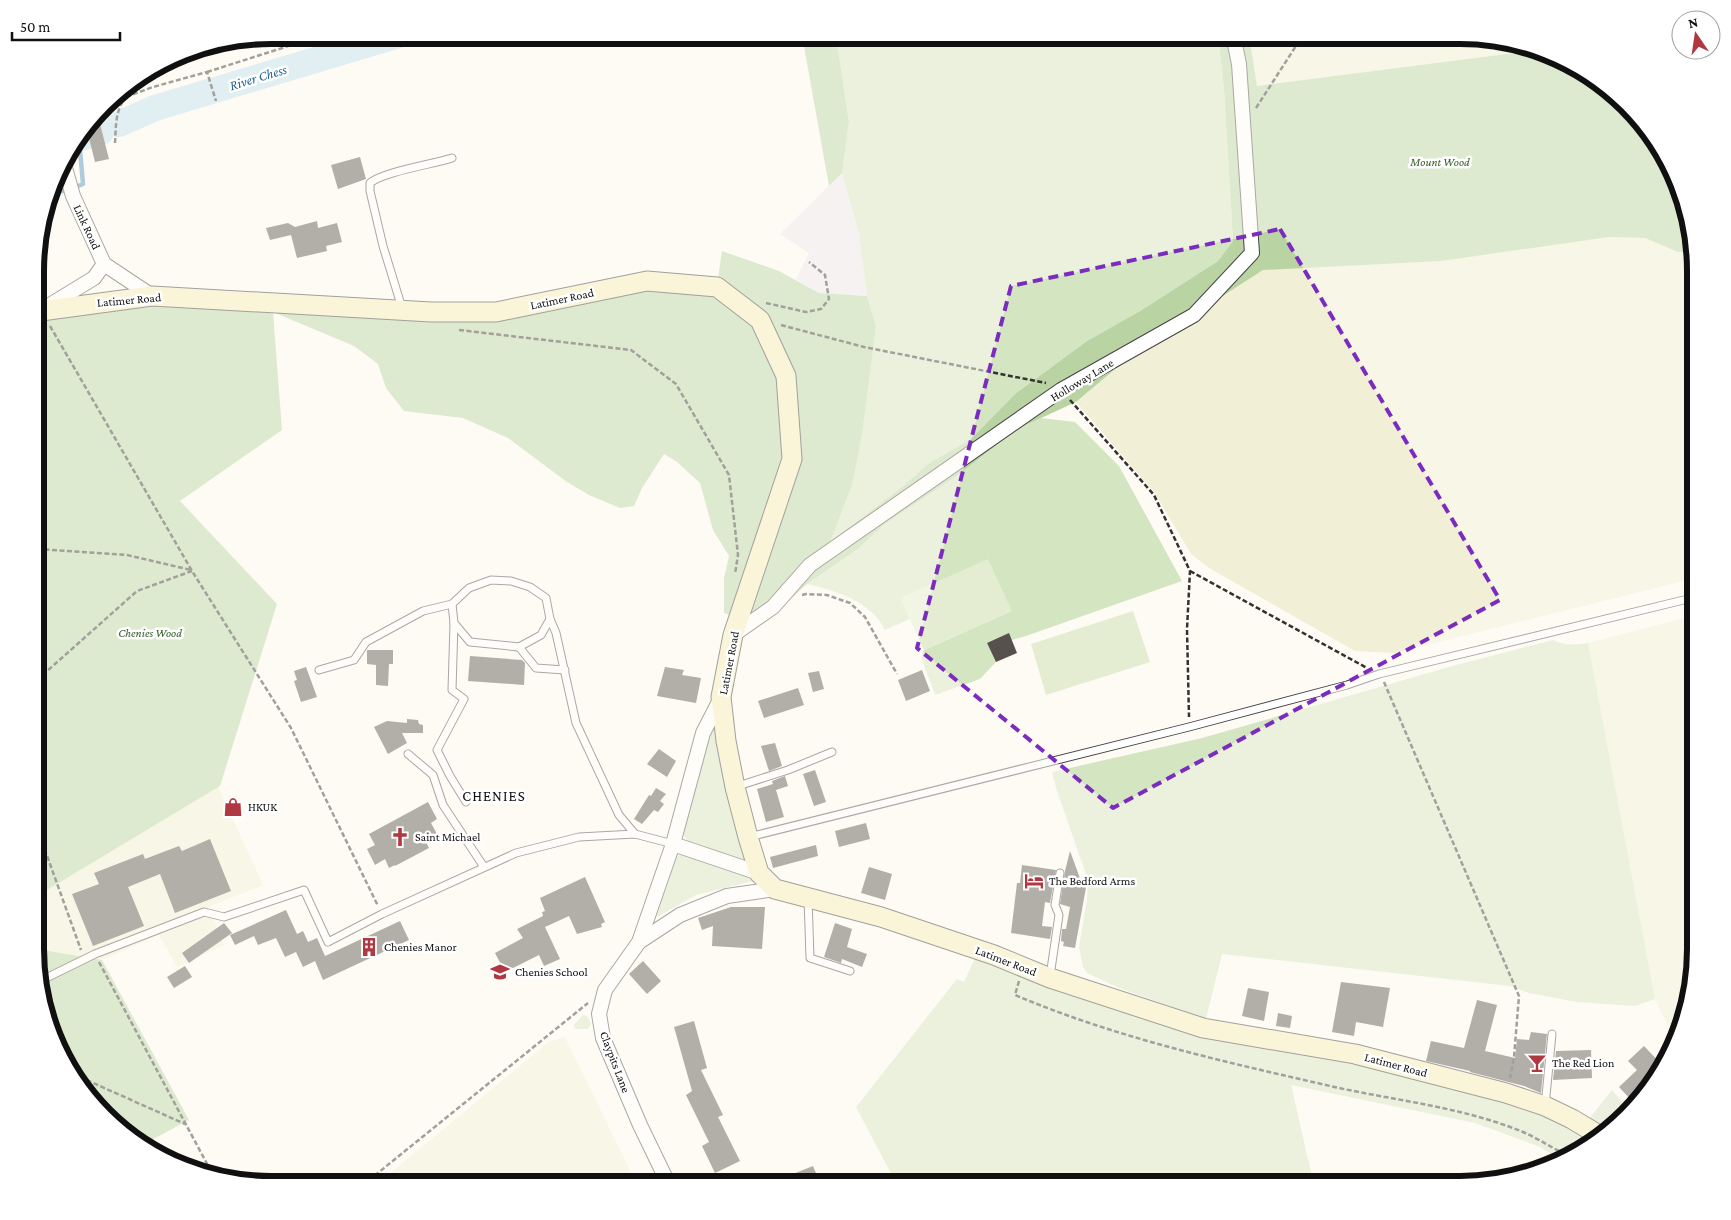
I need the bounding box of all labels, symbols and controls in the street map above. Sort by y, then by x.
scale bar [12,10,120,42]
north arrow [1671,10,1721,60]
text: N [1687,13,1700,31]
text: 50 m [20,19,50,35]
water label: River Chess [227,61,289,93]
park label: Mount Wood [1409,155,1470,169]
street label: Link Road [71,202,104,252]
street label: Latimer Road [529,285,596,313]
street label: Latimer Road [96,290,162,310]
street label: Holloway Lane [1048,356,1116,404]
park label: Chenies Wood [118,626,182,640]
street label: Latimer Road [716,629,742,696]
district label: CHENIES [462,788,526,804]
shop icon: HKUK [222,796,244,818]
place label: HKUK [248,800,277,814]
church icon: Saint Michael [389,826,411,848]
place label: Saint Michael [415,830,480,844]
hotel icon: The Bedford Arms [1023,870,1045,892]
place label: The Bedford Arms [1049,874,1135,888]
building icon: Chenies Manor [358,936,380,958]
place label: Chenies Manor [384,940,458,954]
street label: Latimer Road [973,943,1039,979]
school or university icon: Chenies School [489,961,511,983]
place label: Chenies School [515,965,588,979]
street label: Claypits Lane [597,1029,633,1095]
street label: Latimer Road [1363,1050,1430,1080]
bar icon: The Red Lion [1526,1052,1548,1074]
place label: The Red Lion [1552,1056,1615,1070]

